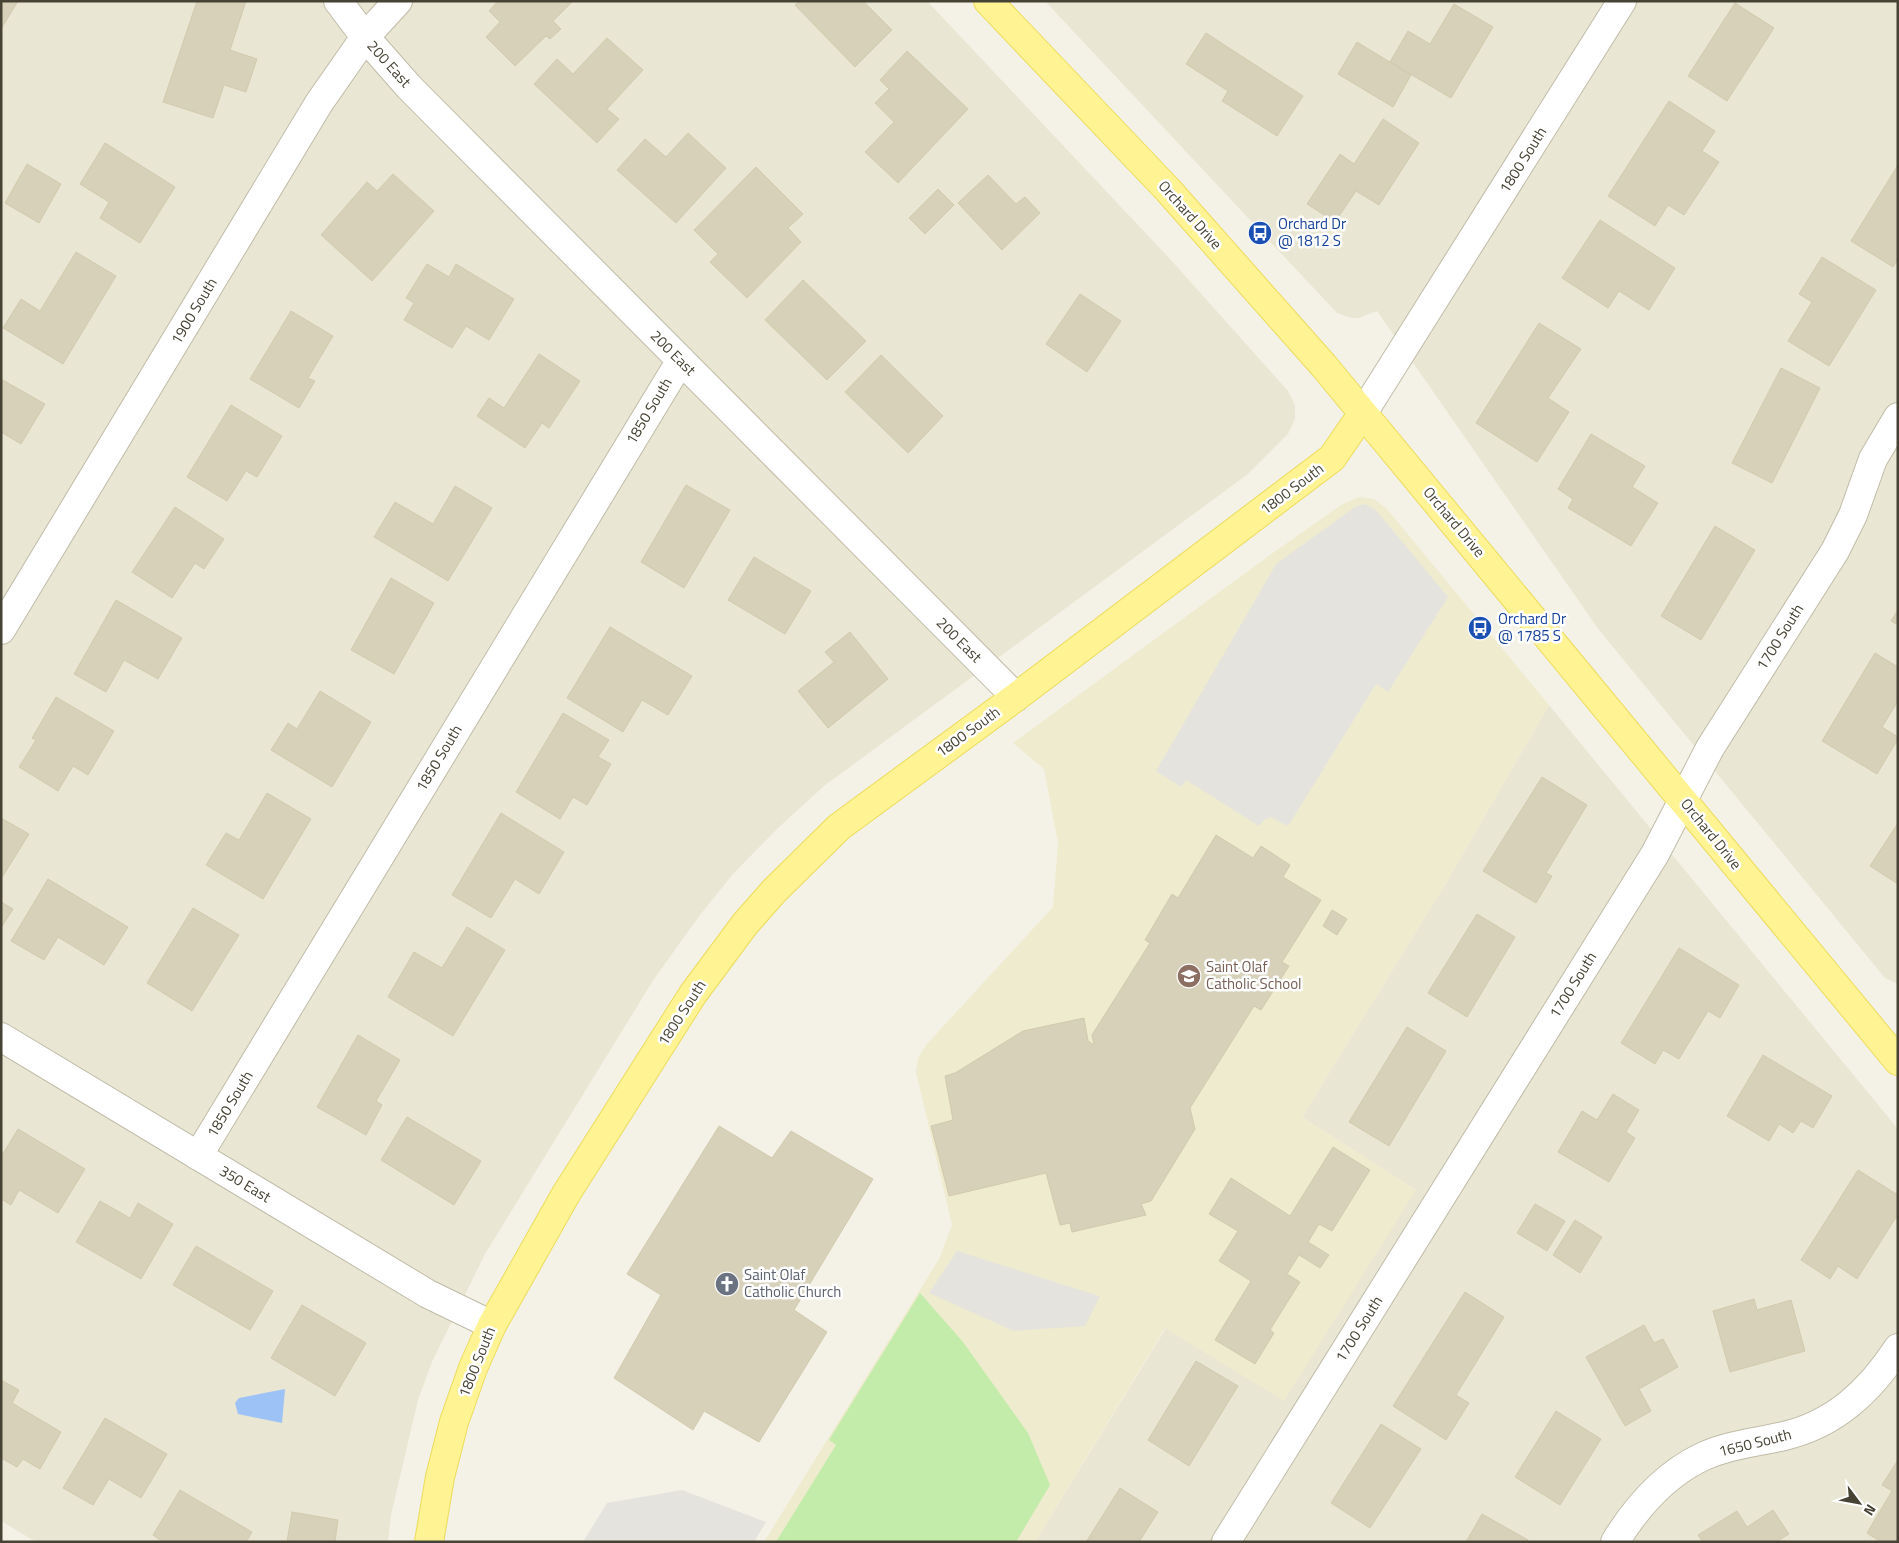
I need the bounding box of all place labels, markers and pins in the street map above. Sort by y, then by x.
place label: Orchard Dr @ 1812 S [1278,212,1346,252]
bus stop icon: Orchard Dr @ 1812 S [1247,220,1273,246]
place label: Orchard Dr @ 1785 S [1498,607,1566,647]
bus stop icon: Orchard Dr @ 1785 S [1467,615,1493,641]
place label: Saint Olaf Catholic School [1206,955,1302,995]
school or university icon: Saint Olaf Catholic School [1176,963,1202,989]
place label: Saint Olaf Catholic Church [744,1263,841,1303]
church icon: Saint Olaf Catholic Church [714,1271,740,1297]

